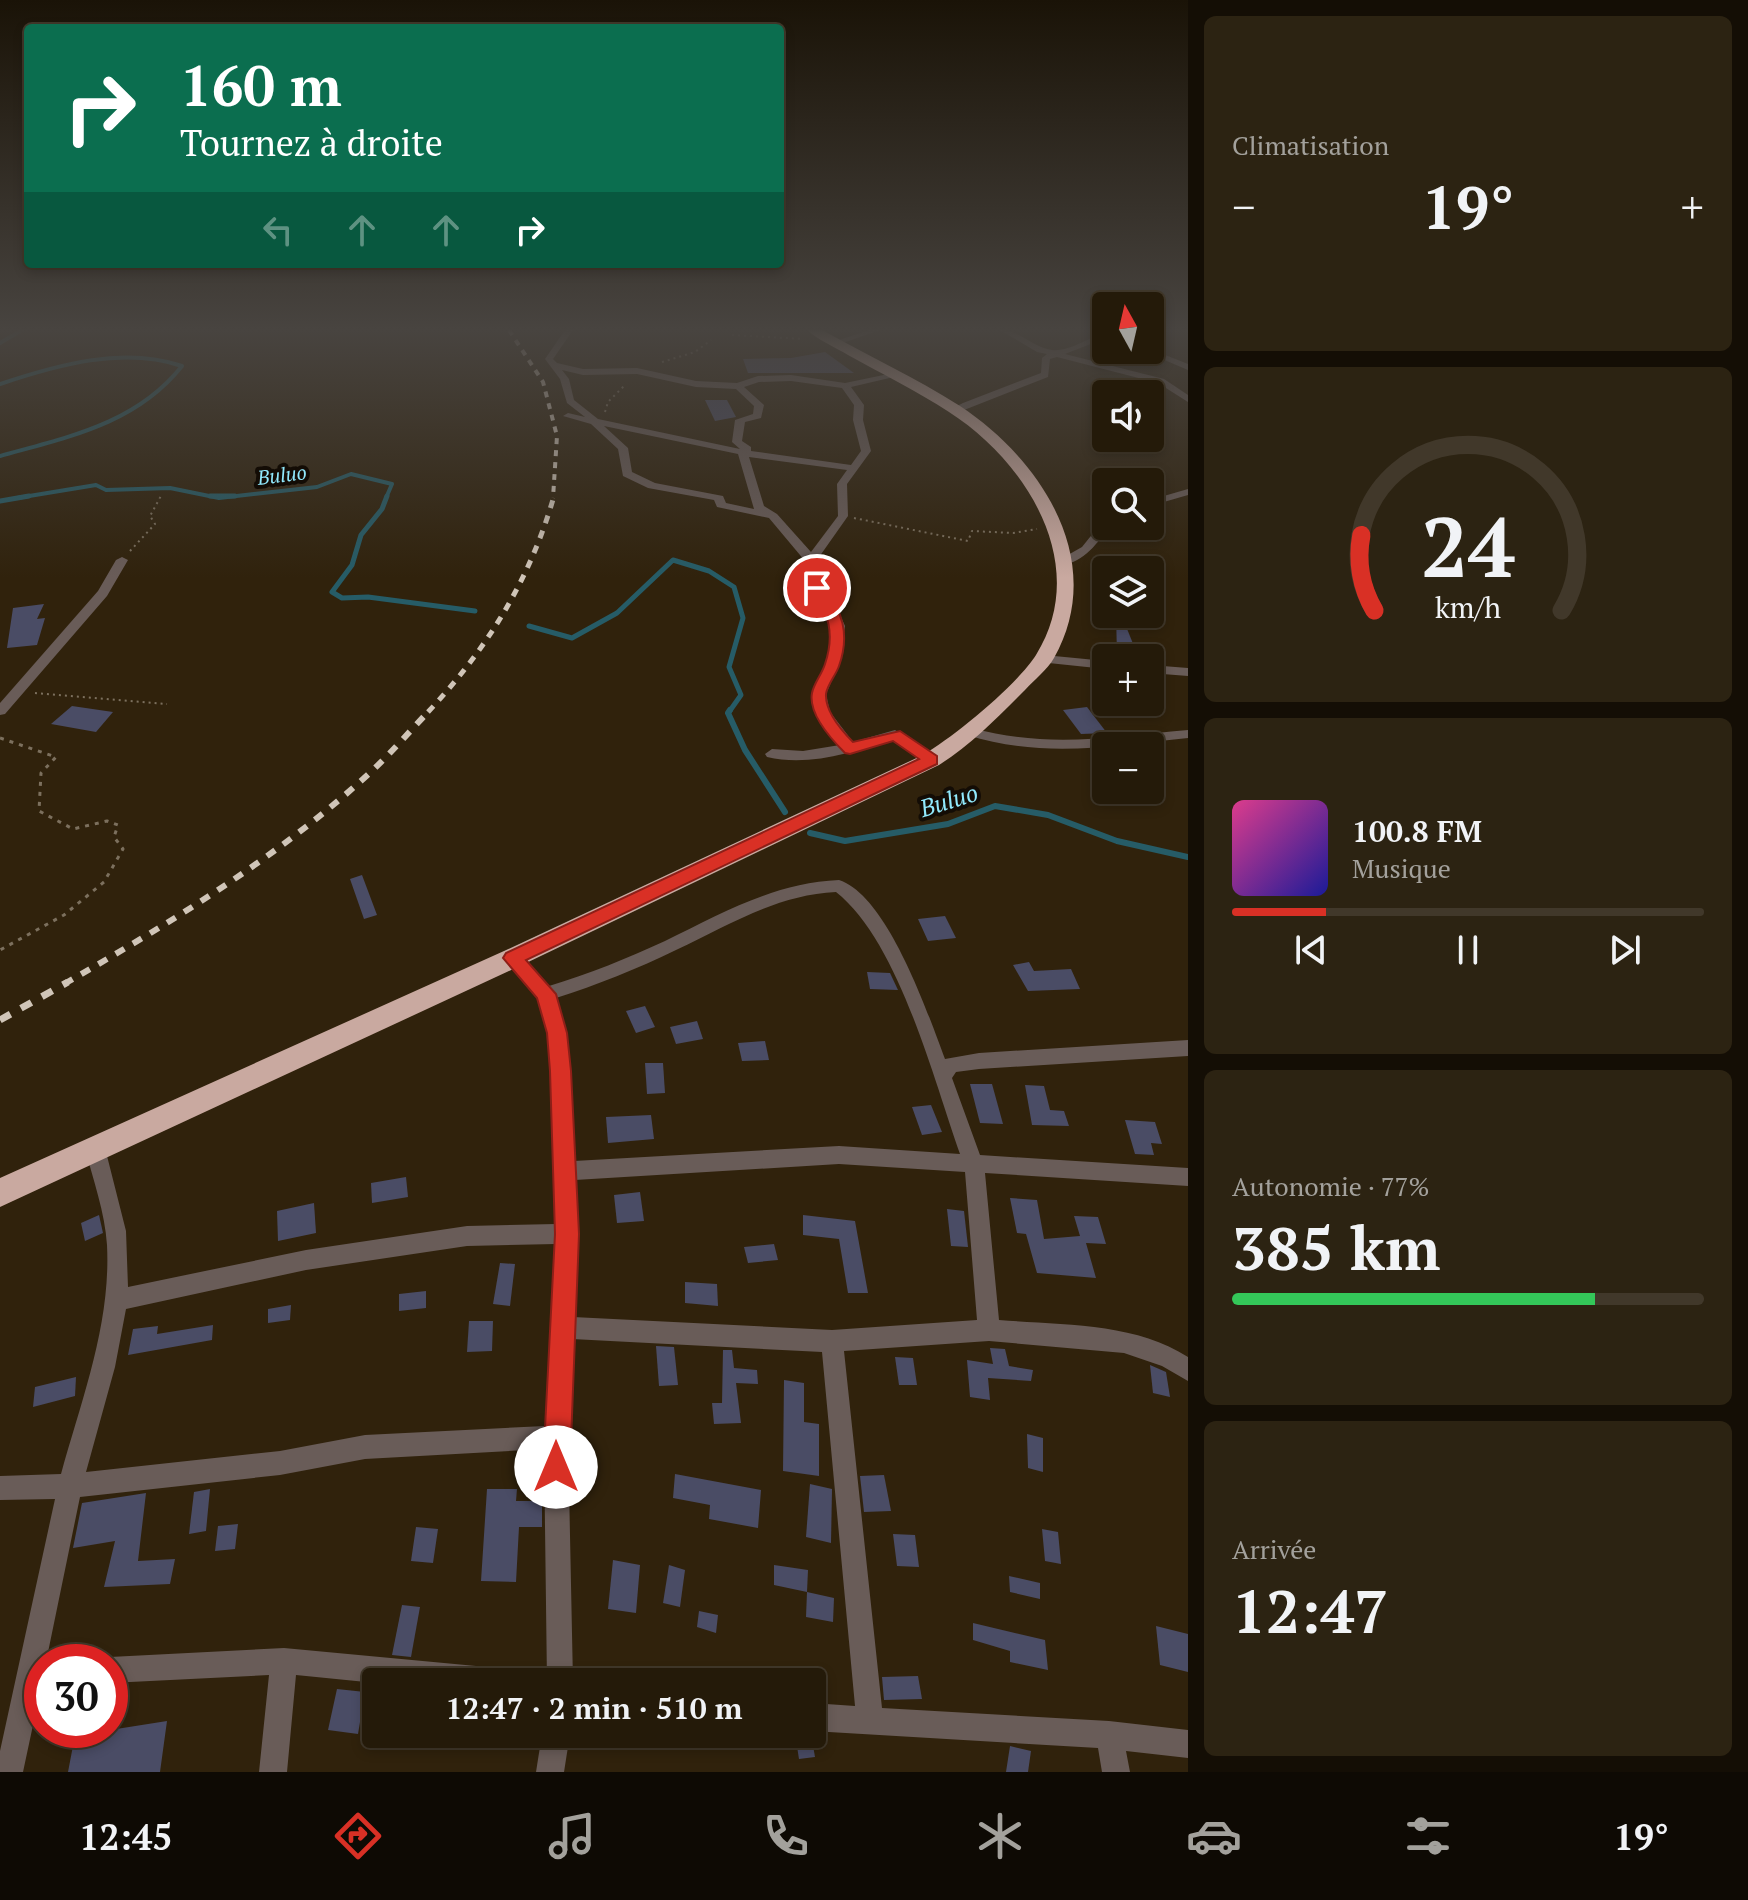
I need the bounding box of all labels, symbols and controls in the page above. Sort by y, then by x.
text: 160 m [180,48,342,122]
icon: right [48,56,152,160]
text: Tournez à droite [180,119,443,166]
text: Climatisation [1232,128,1389,162]
text: 19° [1422,167,1514,246]
text: − [1232,177,1255,236]
text: + [1681,177,1704,236]
icon: left [256,208,300,252]
icon: ahead [340,208,384,252]
icon: ahead [424,208,468,252]
icon: right [508,208,552,252]
north arrow [1092,292,1164,364]
map controls [1092,292,1164,804]
button: sound [1092,380,1164,452]
water label: Buluo [255,458,308,491]
button: search [1092,468,1164,540]
text: 24 [1421,490,1515,600]
pin [783,554,851,622]
button: layers [1092,556,1164,628]
icon: arrive [795,566,839,610]
text: km/h [1435,588,1501,626]
button: + [1092,644,1164,716]
button: − [1092,732,1164,804]
water label: Buluo [915,776,982,824]
text: 100.8 FM [1352,811,1482,851]
text: Musique [1352,851,1451,885]
icon: previous [1289,928,1333,972]
icon: pause [1446,928,1490,972]
icon: next [1603,928,1647,972]
text: Autonomie · 77% [1232,1169,1429,1203]
text: 385 km [1232,1208,1440,1287]
position arrow [514,1425,598,1509]
text: Arrivée [1232,1532,1316,1566]
text: 12:47 [1232,1571,1388,1650]
speed limit sign: 30 [24,1644,128,1748]
text: 12:47 · 2 min · 510 m [446,1688,742,1728]
icon: directions [330,1808,386,1864]
icon: music [544,1808,600,1864]
icon: phone [758,1808,814,1864]
icon: climate [972,1808,1028,1864]
icon: car [1186,1808,1242,1864]
icon: filters [1400,1808,1456,1864]
text: 12:45 [79,1813,173,1860]
text: 19° [1613,1813,1669,1860]

